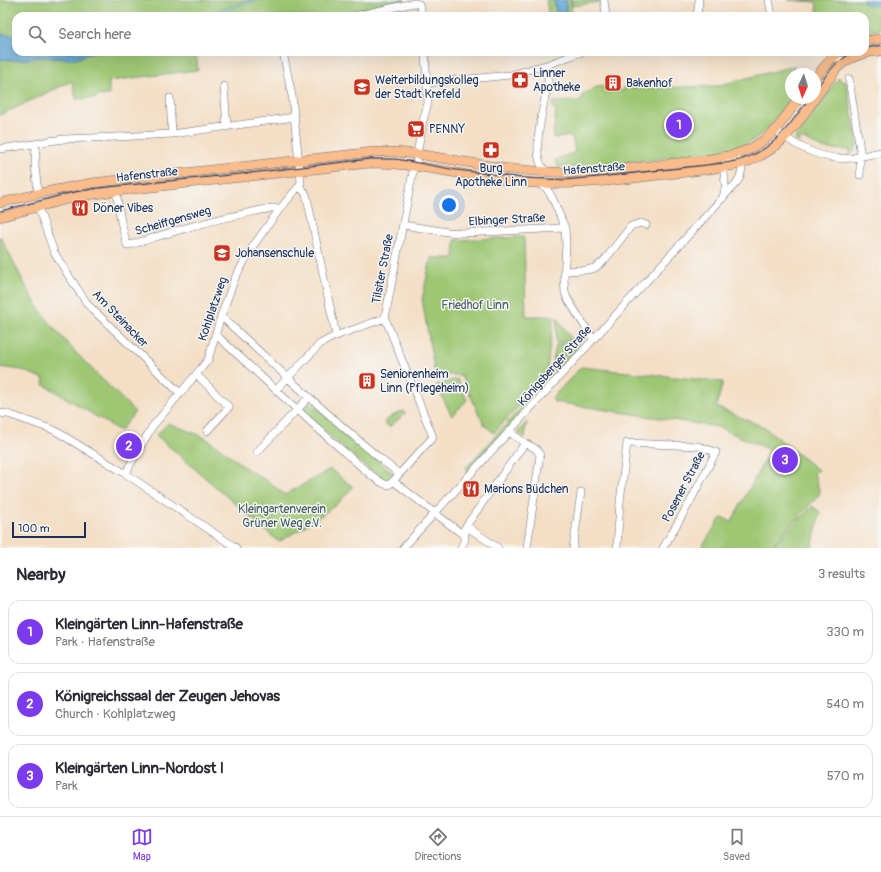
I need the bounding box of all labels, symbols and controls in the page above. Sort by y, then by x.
search box [12,12,869,56]
icon: search [26,23,48,45]
text: Search here [58,25,131,44]
place label: Linner Apotheke [533,66,580,95]
north arrow [785,68,821,104]
pharmacy icon: Linner Apotheke [510,70,530,90]
place label: Weiterbildungskolleg der Stadt Krefeld [375,73,478,102]
building icon: Bakenhof [603,73,623,93]
place label: Bakenhof [626,76,673,91]
school or university icon: Weiterbildungskolleg der Stadt Krefeld [352,77,372,97]
pin: 1 [666,110,692,140]
supermarket icon: PENNY [406,119,426,139]
place label: PENNY [429,122,465,137]
pharmacy icon: Burg Apotheke Linn [481,140,501,160]
street label: Hafenstraße [563,159,626,179]
place label: Burg Apotheke Linn [455,161,527,190]
street label: Hafenstraße [115,164,179,186]
your location [439,195,459,215]
restaurant icon: Döner Vibes [70,198,90,218]
place label: Döner Vibes [93,201,154,216]
street label: Scheiffgensweg [133,203,213,239]
street label: Elbinger Straße [468,210,546,229]
street label: Tilsiter Straße [369,233,397,305]
school or university icon: Johansenschule [212,243,232,263]
place label: Johansenschule [235,246,314,261]
street label: Kohlplatzweg [195,275,231,343]
street label: Am Steinacker [89,287,152,351]
park label: Friedhof Linn [441,298,509,313]
street label: Königsberger Straße [515,323,595,409]
place label: Seniorenheim Linn (Pflegeheim) [380,367,469,396]
building icon: Seniorenheim Linn (Pflegeheim) [357,371,377,391]
pin: 2 [116,431,142,461]
pin: 3 [772,445,798,475]
street label: Posener Straße [659,449,709,525]
restaurant icon: Marions Büdchen [461,479,481,499]
place label: Marions Büdchen [484,482,569,497]
park label: Kleingartenverein Grüner Weg e.V. [238,502,326,531]
scale bar [12,520,86,539]
text: 100 m [18,522,49,535]
text: Nearby [16,564,65,585]
text: 3 results [818,566,865,582]
text: Kleingärten Linn-Hafenstraße [55,615,243,634]
text: 1 [27,624,33,640]
text: 330 m [826,624,864,640]
text: Park · Hafenstraße [55,634,155,650]
text: Königreichssaal der Zeugen Jehovas [55,687,280,706]
text: 2 [26,696,34,712]
text: 540 m [826,696,864,712]
text: Church · Kohlplatzweg [55,706,175,722]
text: Kleingärten Linn-Nordost I [55,759,224,778]
text: 3 [26,768,34,784]
text: 570 m [827,768,864,784]
text: Park [55,778,78,794]
tab: Map [131,826,153,863]
tab: Directions [415,826,461,863]
tab: Saved [723,826,750,863]

